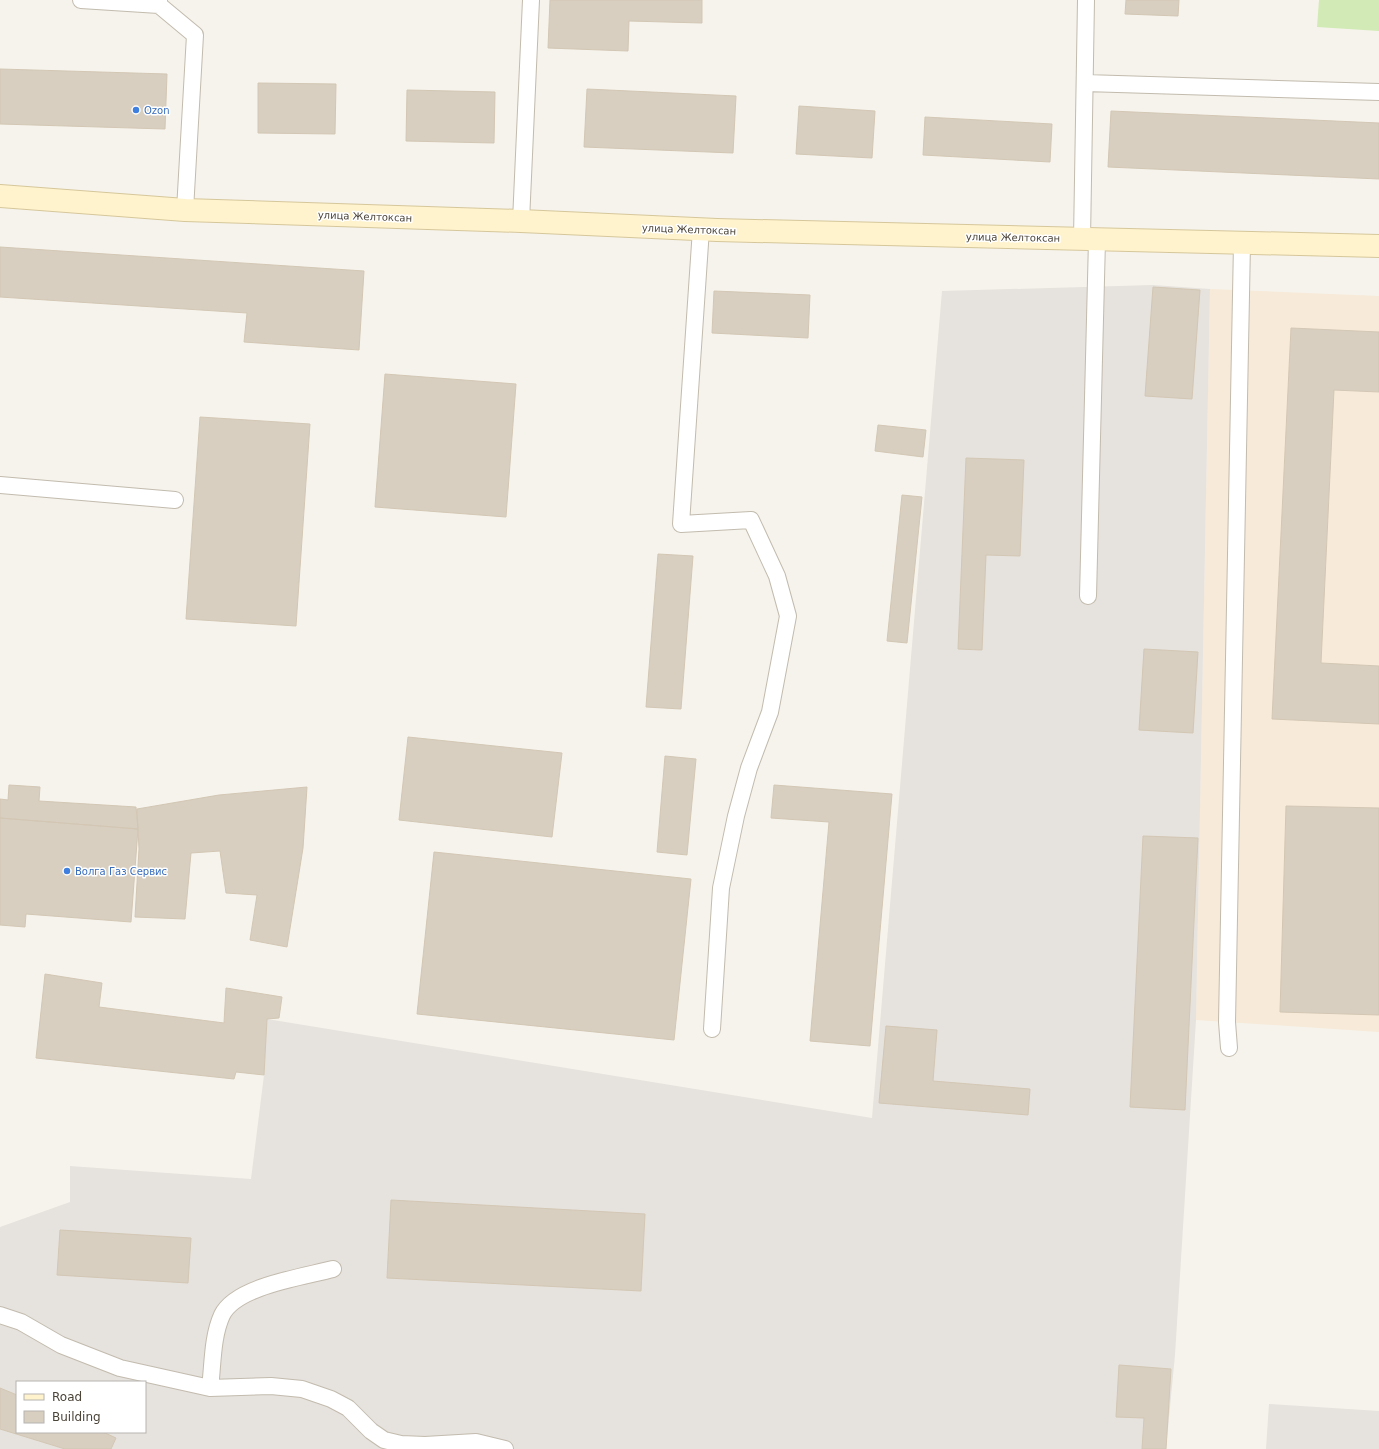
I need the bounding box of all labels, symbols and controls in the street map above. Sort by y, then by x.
marker: Ozon [131,105,141,115]
place label: Ozon [144,105,170,116]
street label: улица Желтоксан [318,209,412,224]
street label: улица Желтоксан [642,222,736,237]
street label: улица Желтоксан [966,231,1060,244]
marker: Волга Газ Сервис [62,866,72,876]
place label: Волга Газ Сервис [75,866,167,877]
legend [16,1381,146,1433]
text: Road [52,1390,82,1404]
text: Building [52,1410,101,1424]

